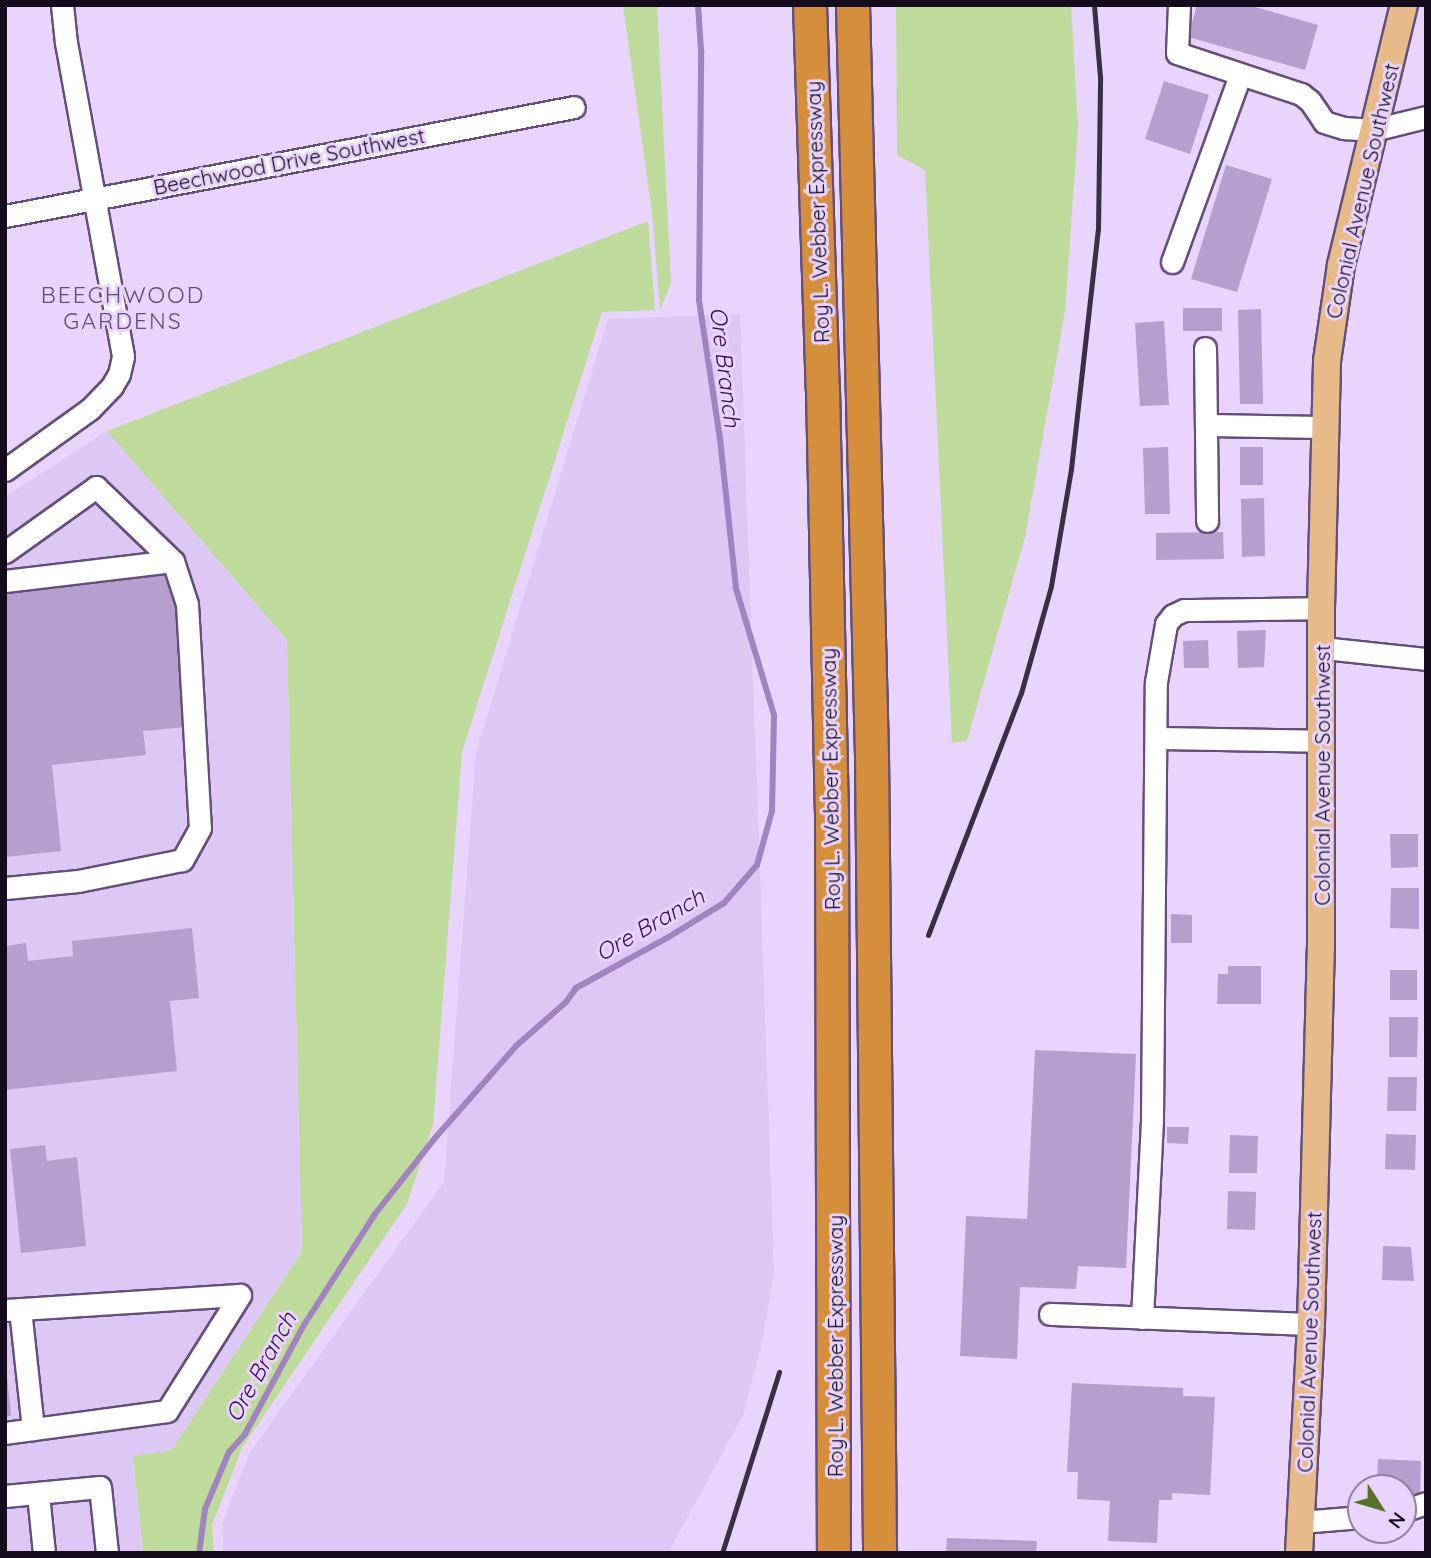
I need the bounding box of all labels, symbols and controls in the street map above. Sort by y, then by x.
street label: Colonial Avenue Southwest [1320,61,1404,321]
street label: Roy L. Webber Expressway [800,80,834,344]
street label: Beechwood Drive Southwest [151,122,427,200]
district label: BEECHWOOD GARDENS [42,281,204,335]
water label: Ore Branch [704,305,746,429]
street label: Colonial Avenue Southwest [1309,644,1335,906]
street label: Roy L. Webber Expressway [815,648,845,910]
water label: Ore Branch [591,883,709,967]
street label: Colonial Avenue Southwest [1292,1211,1326,1473]
street label: Roy L. Webber Expressway [822,1215,848,1477]
water label: Ore Branch [220,1307,302,1427]
north arrow [1347,1474,1417,1544]
text: N [1383,1508,1411,1533]

